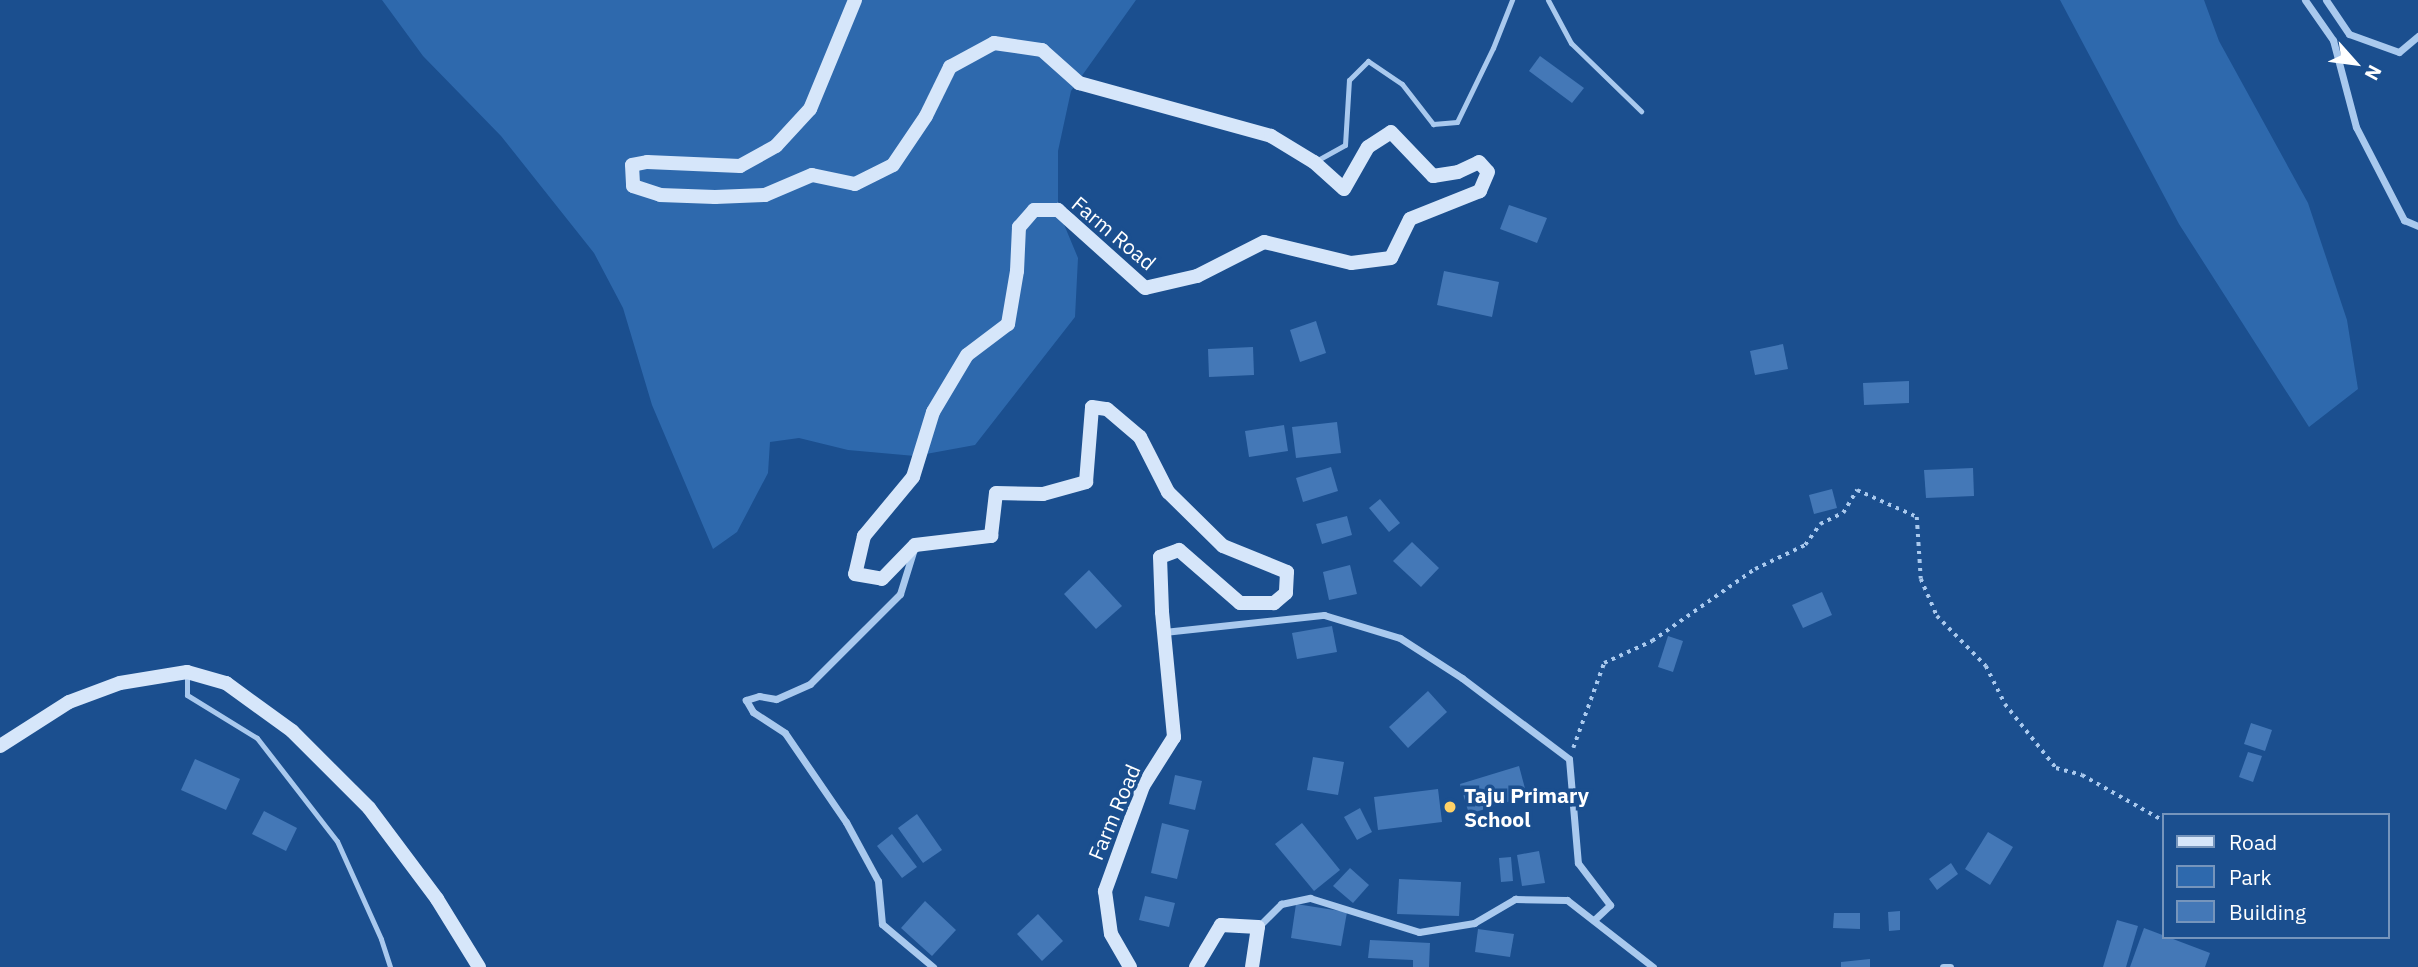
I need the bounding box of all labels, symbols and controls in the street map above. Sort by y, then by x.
north arrow [2320,28,2390,98]
text: N [2360,61,2387,85]
street label: Farm Road [1067,191,1161,275]
street label: Farm Road [1083,760,1145,864]
place label: Taju Primary School [1464,782,1589,832]
marker: Taju Primary School [1442,799,1458,815]
legend [2162,813,2390,939]
text: Road [2229,828,2277,856]
text: Park [2229,863,2272,891]
text: Building [2229,898,2306,926]

